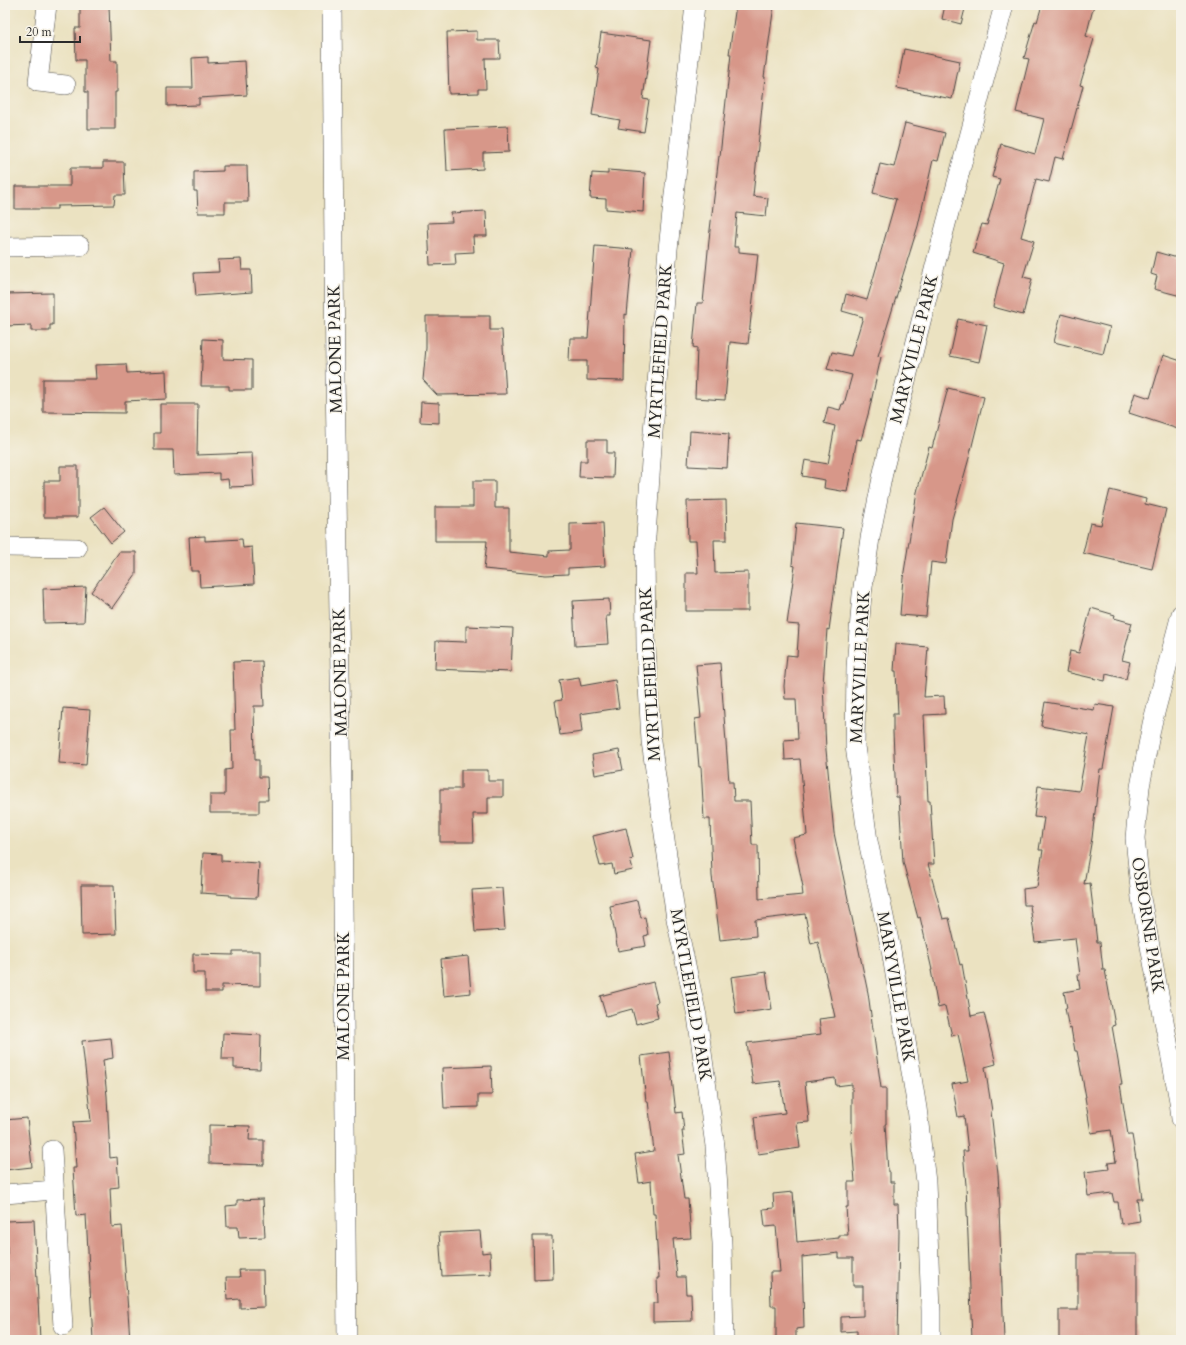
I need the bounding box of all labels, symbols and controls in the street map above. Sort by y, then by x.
scale bar [20,18,80,44]
text: 20 m [26,24,53,40]
street label: MYRTLEFIELD PARK [642,263,678,439]
street label: MARYVILLE PARK [884,272,944,426]
street label: MALONE PARK [322,284,348,414]
street label: MYRTLEFIELD PARK [634,586,666,762]
street label: MARYVILLE PARK [845,590,876,744]
street label: MALONE PARK [327,607,353,737]
street label: OSBORNE PARK [1126,855,1170,995]
street label: MYRTLEFIELD PARK [664,907,718,1083]
street label: MARYVILLE PARK [871,910,921,1065]
street label: MALONE PARK [332,931,355,1061]

